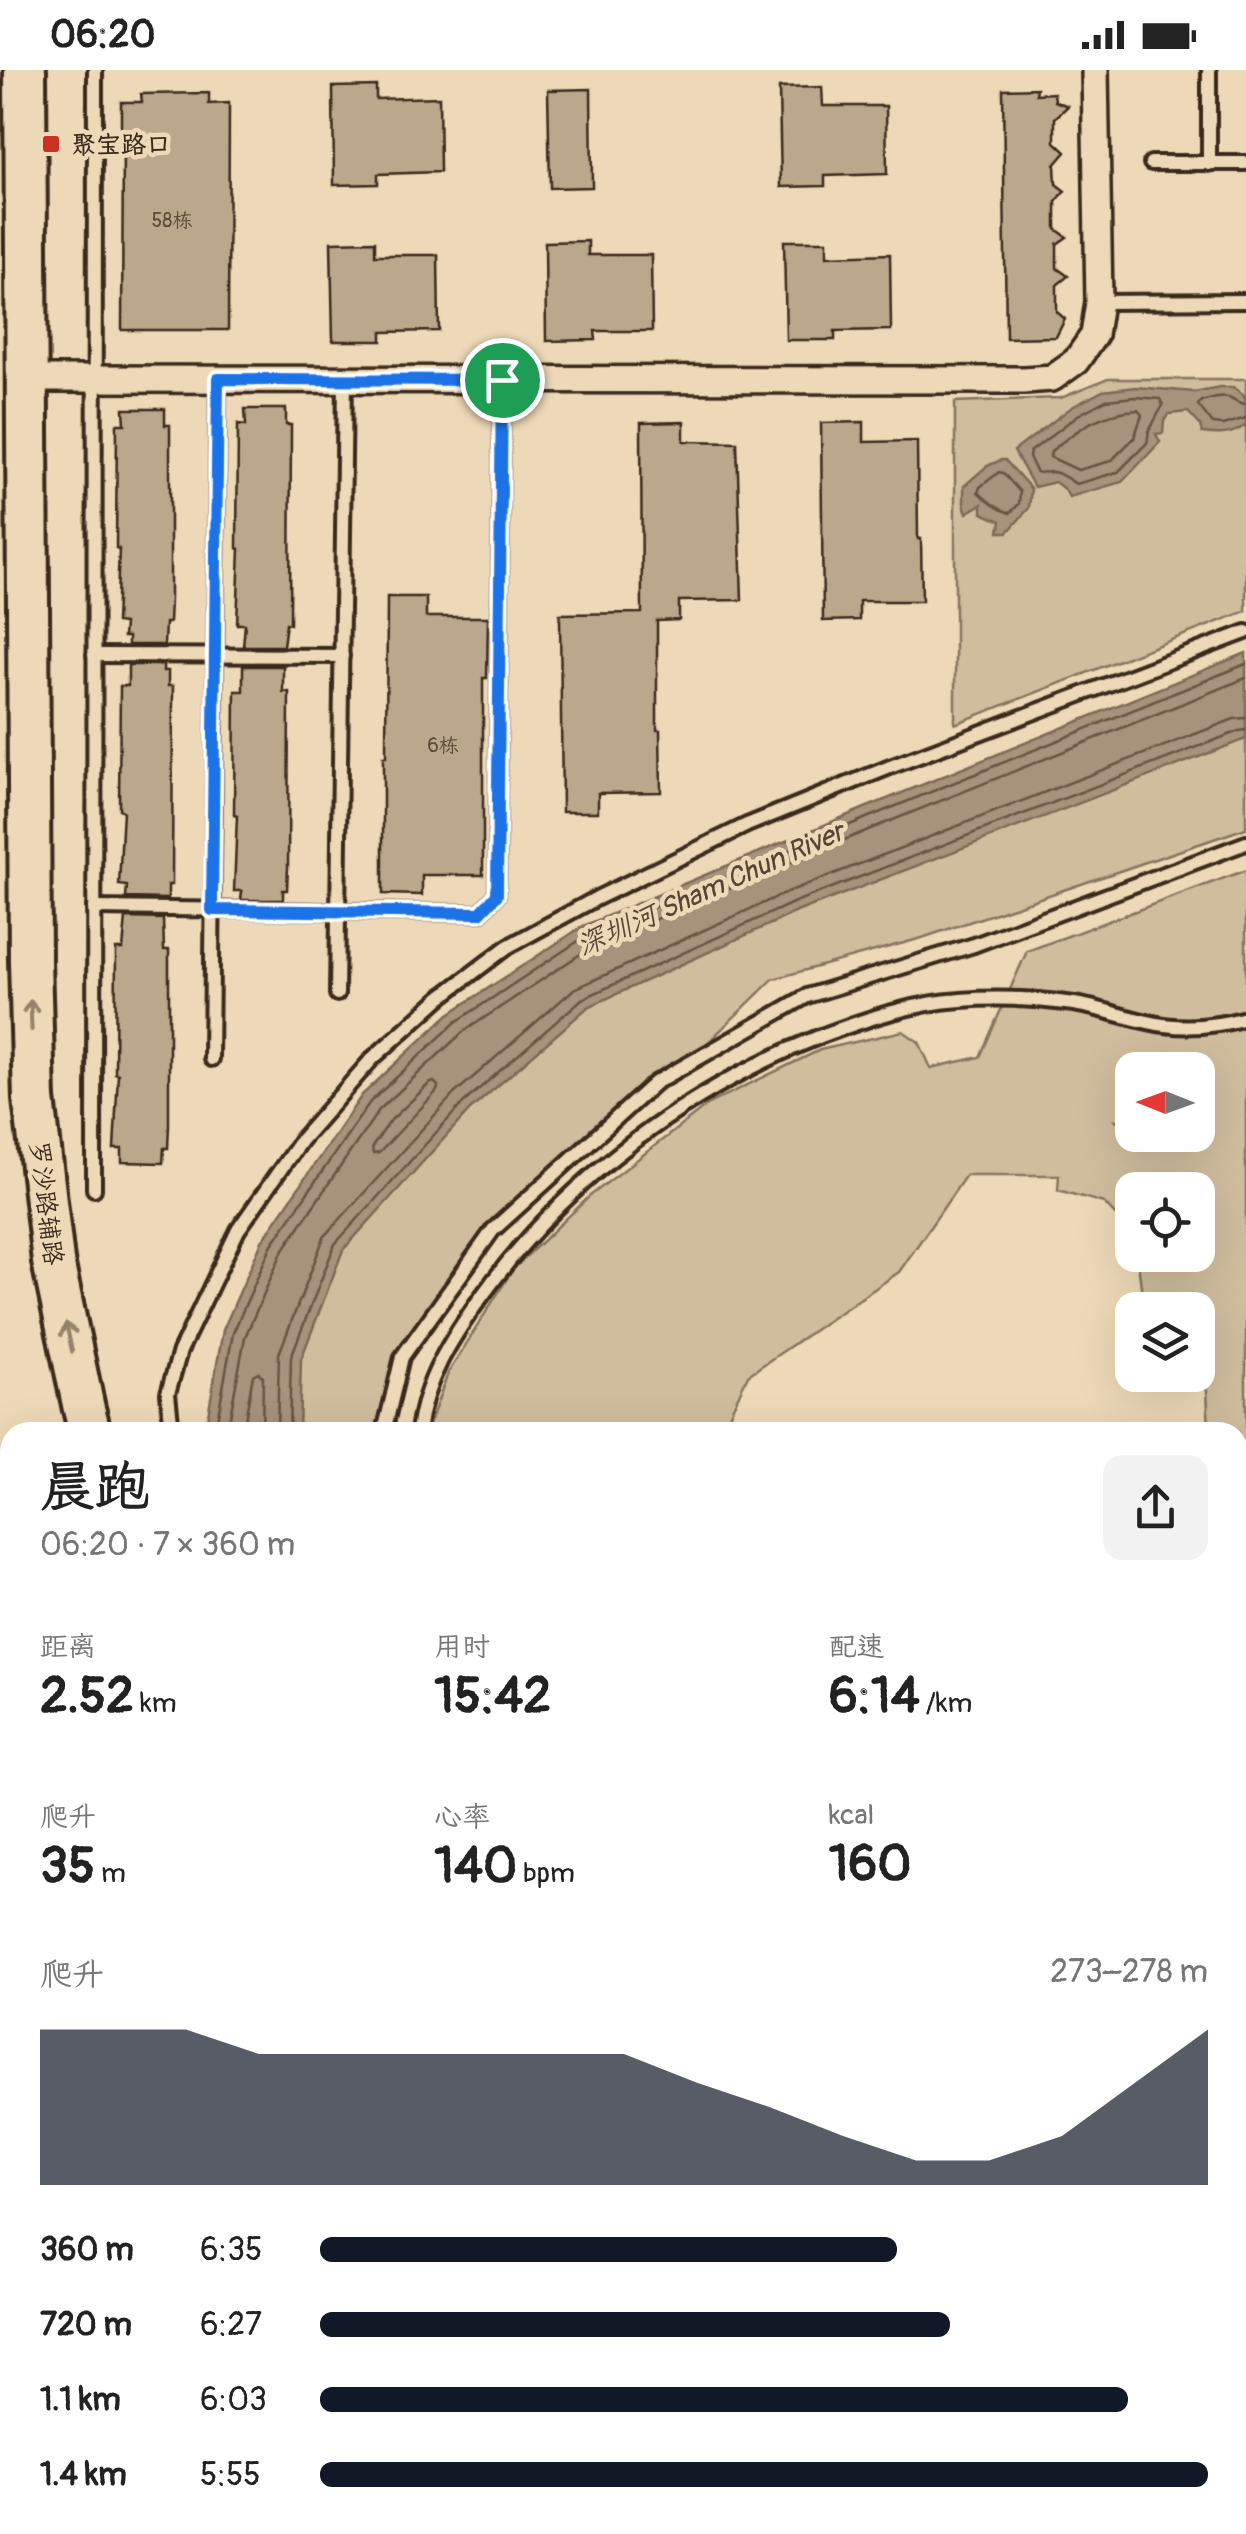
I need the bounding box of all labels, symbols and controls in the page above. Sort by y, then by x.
text: 06:20 [50,11,155,59]
place label: 聚宝路口 [71,130,171,161]
marker: 聚宝路口 [40,133,62,155]
house number: 58栋 [152,208,192,233]
pin [460,338,545,423]
icon: arrive [475,353,530,408]
house number: 6栋 [427,733,459,758]
water label: 深圳河 Sham Chun River [572,814,852,964]
one-way arrow [22,1000,41,1032]
north arrow [1115,1052,1215,1152]
map controls [1115,1052,1215,1392]
street label: 罗沙路辅路 [23,1139,69,1267]
button: locate [1115,1172,1215,1272]
button: layers [1115,1292,1215,1392]
one-way arrow [58,1322,77,1354]
text: 晨跑 [40,1453,150,1522]
button: share [1103,1455,1208,1560]
text: 06:20 · 7 × 360 m [40,1525,295,1565]
text: 距离 [40,1630,96,1665]
text: 用时 [434,1630,490,1665]
text: 配速 [829,1630,885,1665]
text: 2.52 [40,1665,134,1728]
text: 15:42 [434,1665,551,1728]
text: 6:14 [829,1665,920,1728]
text: km [134,1686,177,1721]
text: /km [920,1686,972,1721]
text: kcal [829,1798,874,1833]
text: 爬升 [40,1800,96,1835]
text: 心率 [434,1800,490,1835]
text: 160 [829,1833,911,1896]
text: 35 [40,1835,95,1898]
text: 140 [434,1835,517,1898]
text: m [95,1856,126,1891]
text: bpm [517,1856,575,1891]
text: 273–278 m [1050,1952,1208,1992]
text: 爬升 [40,1955,104,1995]
text: 360 m [40,2230,134,2270]
text: 6:35 [200,2230,262,2270]
text: 720 m [40,2305,132,2345]
text: 6:27 [200,2305,262,2345]
text: 1.1 km [40,2380,121,2420]
text: 6:03 [200,2380,267,2420]
text: 1.4 km [40,2455,127,2495]
text: 5:55 [200,2455,261,2495]

